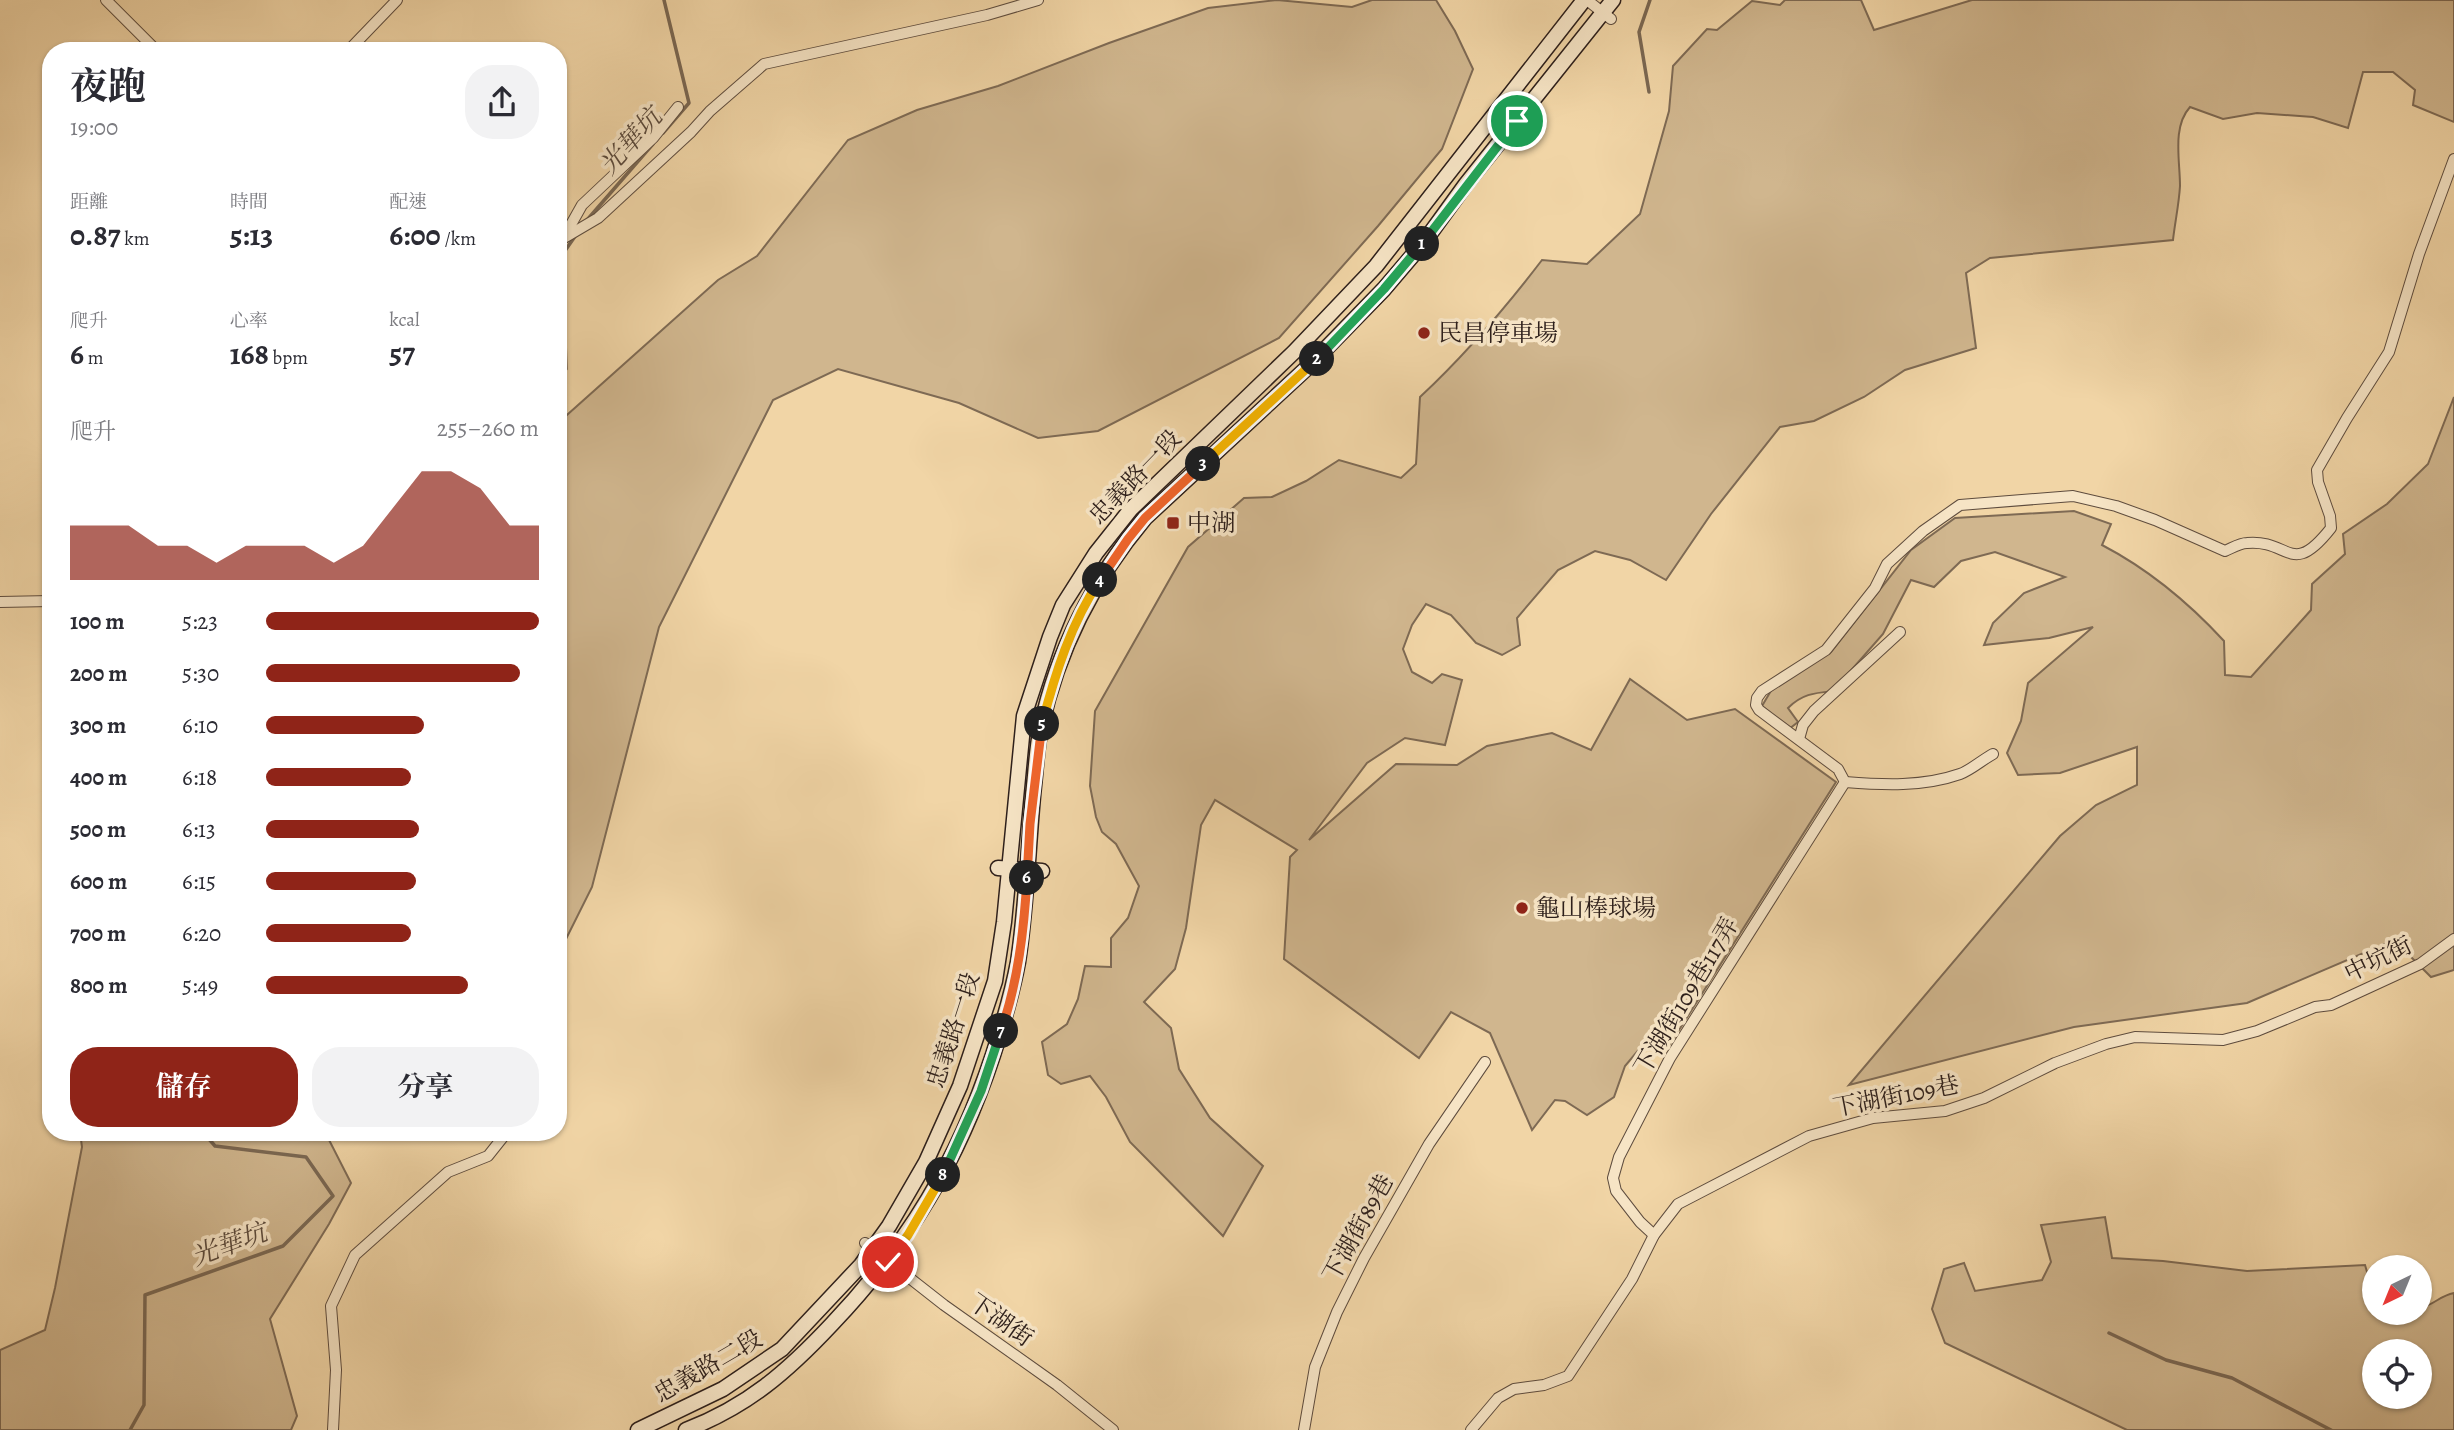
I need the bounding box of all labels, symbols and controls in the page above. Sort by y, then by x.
text: 夜跑 [70,60,146,112]
button: share [465,65,539,139]
pin [1487,91,1547,151]
water label: 光華坑 [591,98,672,182]
icon: arrive [1498,102,1536,140]
text: 19:00 [70,112,118,143]
text: 距離 [70,189,108,215]
text: 時間 [230,189,268,215]
text: 配速 [389,189,427,215]
text: 0.87 [70,215,121,255]
text: 5:13 [230,215,273,255]
text: 6:00 [389,215,441,255]
text: km [121,226,150,252]
text: /km [441,226,476,252]
pin: 1 [1404,226,1440,262]
text: 1 [1418,230,1425,256]
text: kcal [389,307,420,333]
text: 爬升 [70,308,108,334]
text: 心率 [230,308,268,334]
place label: 民昌停車場 [1438,317,1558,349]
marker: 民昌停車場 [1416,325,1432,341]
text: 57 [389,333,415,373]
text: 6 [70,334,84,374]
text: 168 [230,334,269,374]
pin: 2 [1300,342,1334,376]
text: m [84,345,104,371]
text: bpm [269,345,308,371]
text: 2 [1312,345,1321,371]
text: 255–260 m [437,413,539,444]
text: 爬升 [70,416,116,447]
street label: 忠義路一段 [1082,423,1188,531]
pin: 3 [1186,447,1220,482]
text: 3 [1198,450,1207,476]
place label: 中湖 [1187,507,1235,539]
marker: 中湖 [1165,515,1181,531]
pin: 4 [1082,562,1118,598]
text: 4 [1095,566,1104,592]
text: 100 m [70,606,125,637]
text: 5:23 [182,606,218,637]
text: 200 m [70,658,128,689]
text: 5:30 [182,658,219,689]
pin: 5 [1024,706,1060,742]
text: 300 m [70,710,126,741]
text: 6:10 [182,710,218,741]
text: 5 [1037,710,1046,736]
text: 400 m [70,762,127,793]
text: 6:18 [182,762,217,793]
text: 500 m [70,814,126,845]
text: 6:13 [182,814,216,845]
pin: 6 [1010,860,1044,896]
text: 6 [1022,864,1031,890]
text: 600 m [70,866,127,897]
text: 6:15 [182,866,216,897]
place label: 龜山棒球場 [1536,892,1656,924]
marker: 龜山棒球場 [1514,900,1530,916]
street label: 下湖街109巷117弄 [1626,911,1746,1081]
text: 700 m [70,918,126,949]
text: 6:20 [182,918,221,949]
street label: 中坑街 [2339,929,2417,989]
street label: 忠義路一段 [919,968,987,1092]
text: 800 m [70,970,127,1001]
text: 5:49 [182,970,218,1001]
pin: 7 [984,1014,1018,1048]
text: 7 [996,1017,1005,1043]
button: 儲存 [70,1047,298,1127]
button: 分享 [312,1047,539,1127]
street label: 下湖街109巷 [1830,1068,1962,1124]
pin: 8 [926,1158,960,1192]
text: 8 [938,1161,947,1187]
street label: 下湖街89巷 [1315,1168,1401,1288]
water label: 光華坑 [187,1213,276,1274]
pin [858,1232,918,1292]
icon: check [869,1243,907,1281]
north arrow [2362,1255,2432,1325]
map controls [2362,1255,2432,1409]
street label: 下湖街 [962,1286,1040,1354]
street label: 忠義路二段 [648,1322,768,1410]
button: locate [2362,1339,2432,1409]

